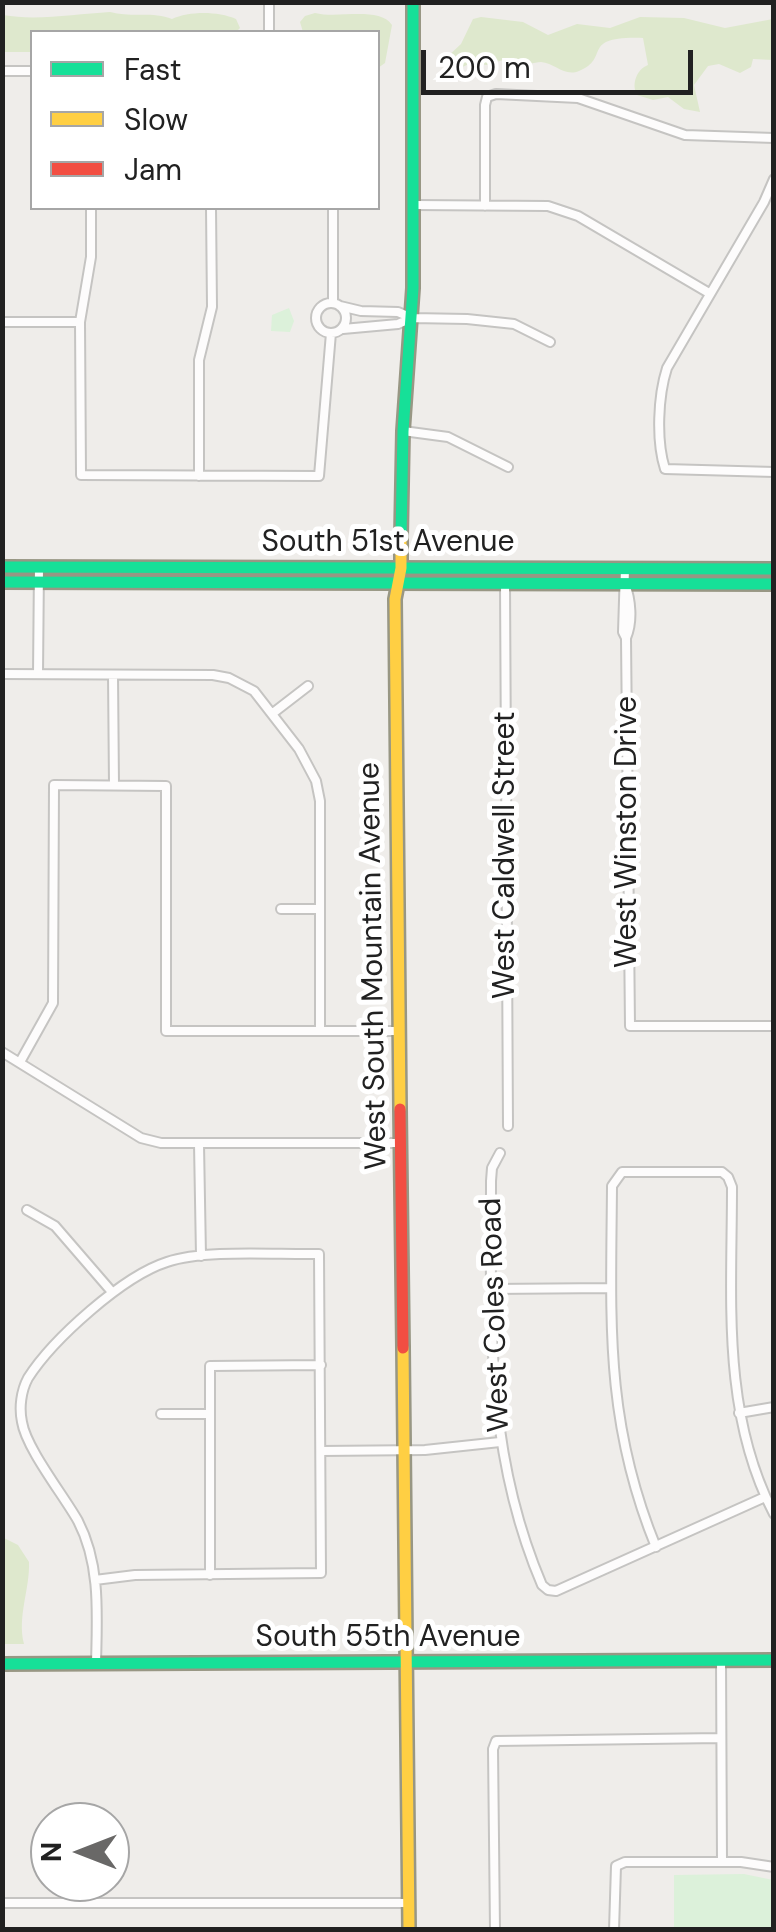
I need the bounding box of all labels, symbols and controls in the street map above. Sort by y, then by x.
legend [30,30,380,210]
scale bar [426,30,698,92]
text: 200 m [438,48,531,87]
text: Fast [124,50,182,89]
text: Slow [124,100,188,139]
text: Jam [124,150,182,189]
street label: South 51st Avenue [261,525,515,561]
street label: West Winston Drive [610,696,646,968]
street label: West Caldwell Street [488,711,524,999]
street label: West South Mountain Avenue [352,762,396,1170]
street label: West Coles Road [474,1197,518,1433]
street label: South 55th Avenue [256,1620,520,1656]
north arrow [30,1802,130,1902]
text: N [33,1842,70,1862]

